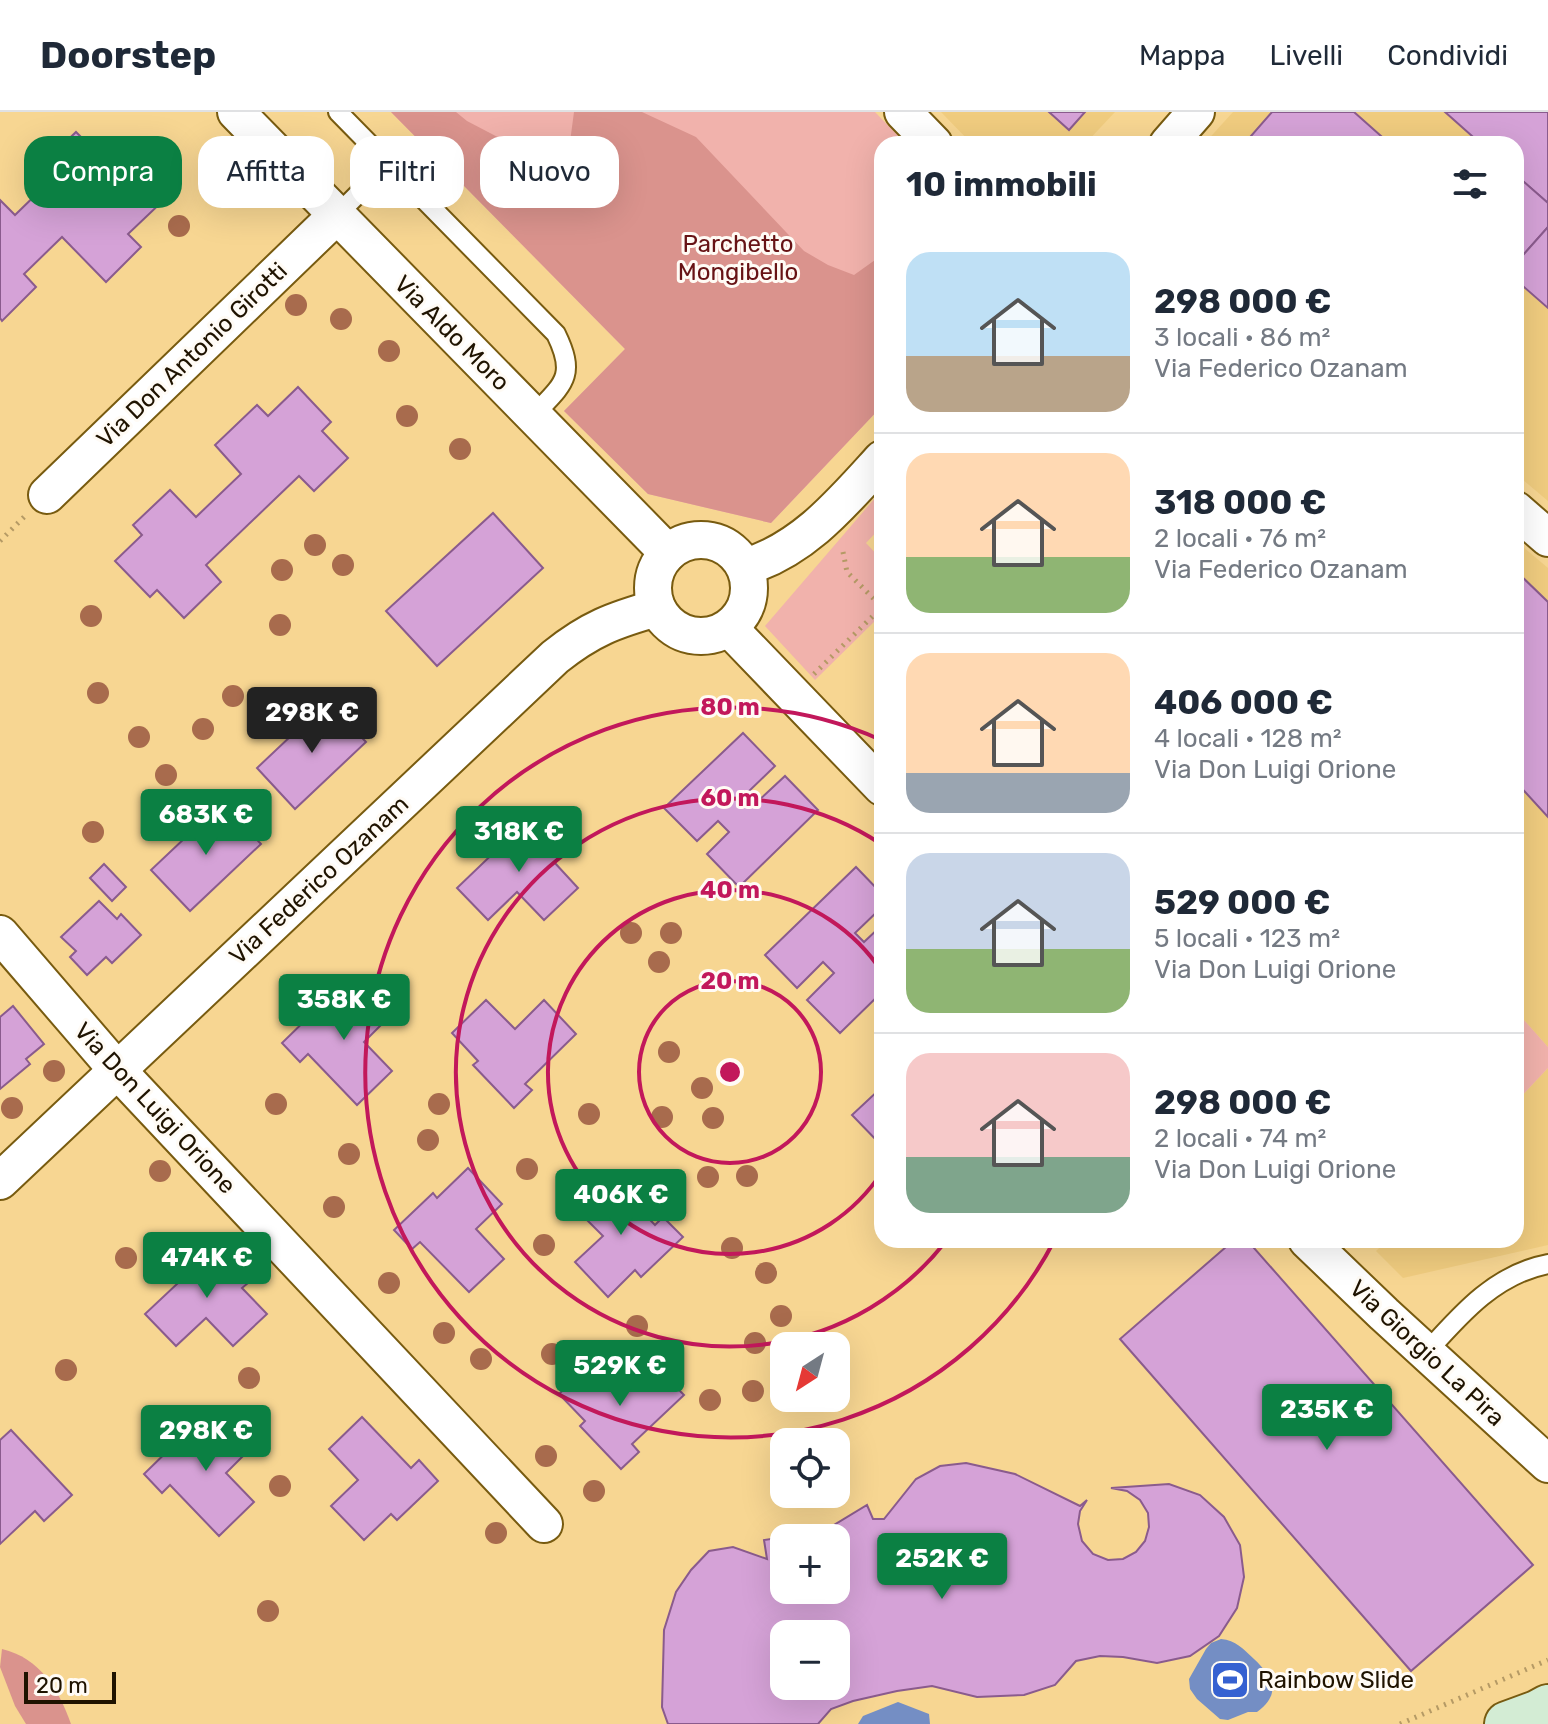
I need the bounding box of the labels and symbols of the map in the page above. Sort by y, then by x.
park label: Parchetto Mongibello [678,230,798,286]
street label: Via Don Antonio Girotti [91,257,293,453]
street label: Via Aldo Moro [389,270,515,396]
pin: 298K € [247,687,377,755]
text: 80 m [700,693,760,721]
text: 60 m [700,784,760,812]
pin: 683K € [141,789,271,857]
street label: Via Federico Ozanam [224,790,414,970]
pin: 318K € [454,806,584,874]
text: 40 m [700,876,760,904]
text: 20 m [700,967,760,995]
pin: 358K € [279,974,409,1042]
street label: Via Don Luigi Orione [68,1017,242,1199]
centre of rings [716,1058,744,1086]
pin: 406K € [556,1169,686,1237]
pin: 474K € [142,1232,272,1300]
street label: Via Giorgio La Pira [1344,1274,1510,1432]
north arrow [770,1332,850,1412]
pin: 529K € [555,1340,685,1408]
pin: 235K € [1262,1384,1392,1452]
pin: 298K € [141,1405,271,1473]
pin: 252K € [877,1533,1007,1601]
sports icon: Rainbow Slide [1209,1659,1251,1701]
place label: Rainbow Slide [1258,1666,1414,1694]
scale bar [24,1668,116,1704]

